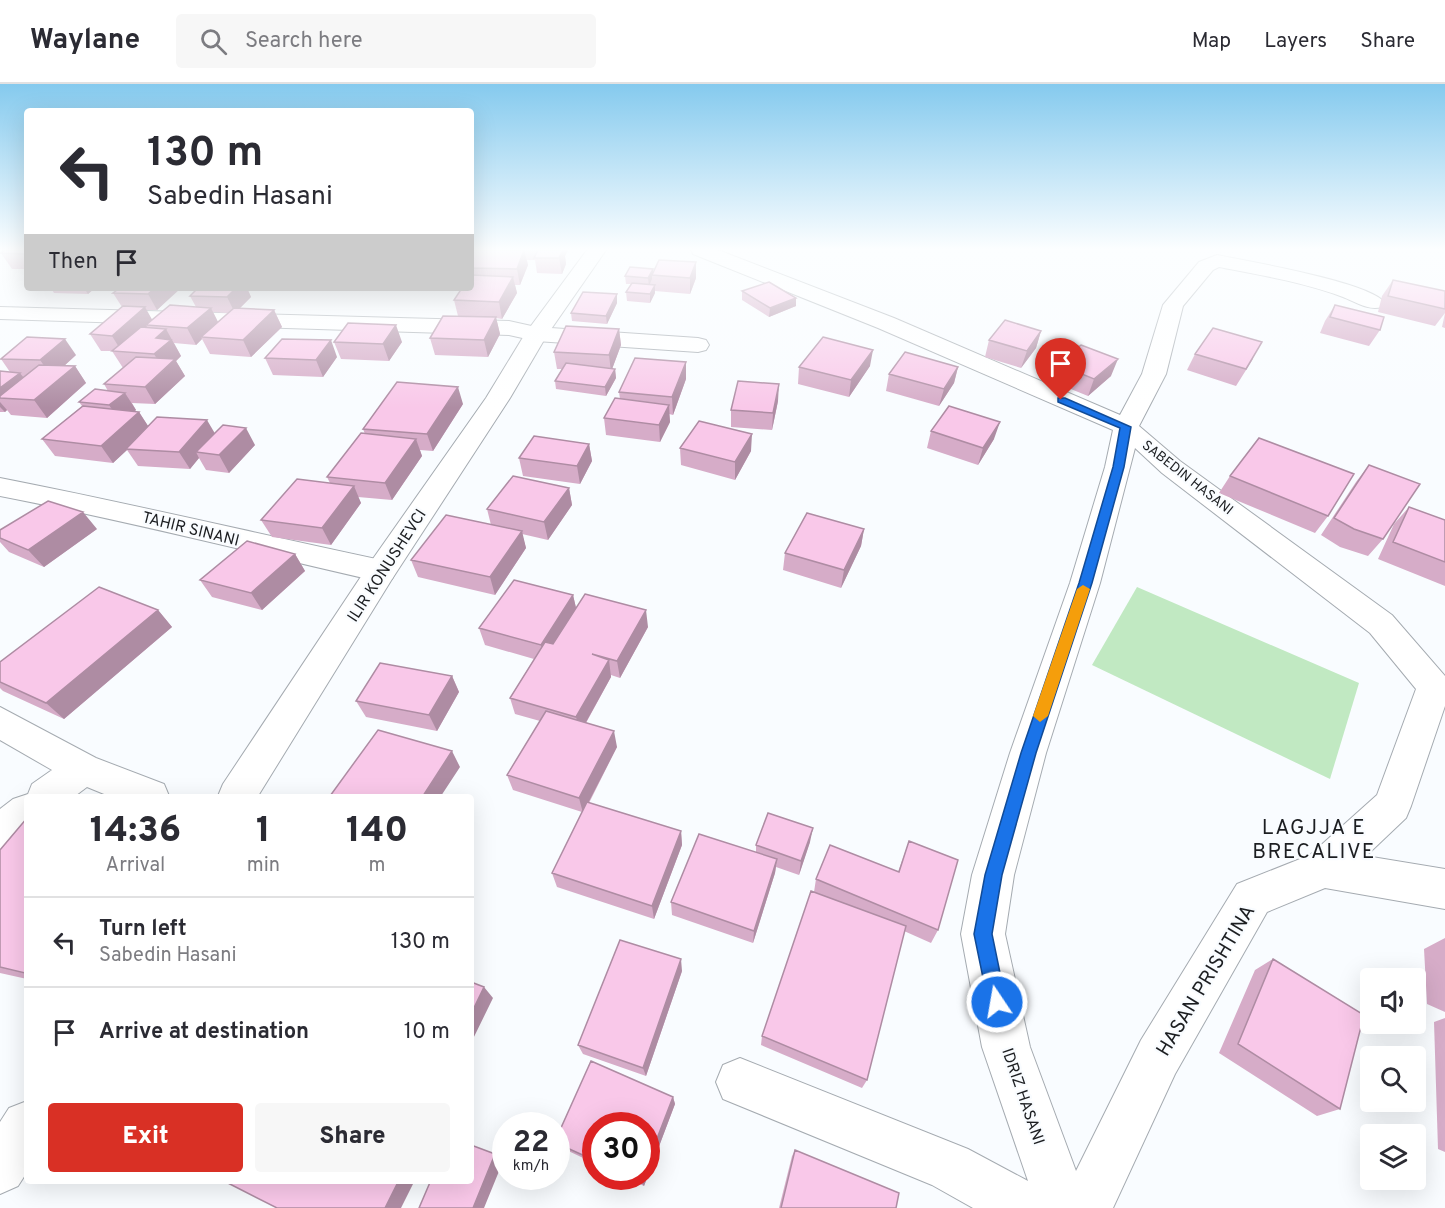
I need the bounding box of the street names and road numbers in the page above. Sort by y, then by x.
street label: SABEDIN HASANI [1138,437,1236,519]
street label: ILIR KONUSHEVCI [344,506,432,626]
street label: TAHIR SINANI [140,508,241,552]
street label: HASAN PRISHTINA [1151,901,1262,1062]
street label: IDRIZ HASANI [996,1046,1048,1148]

